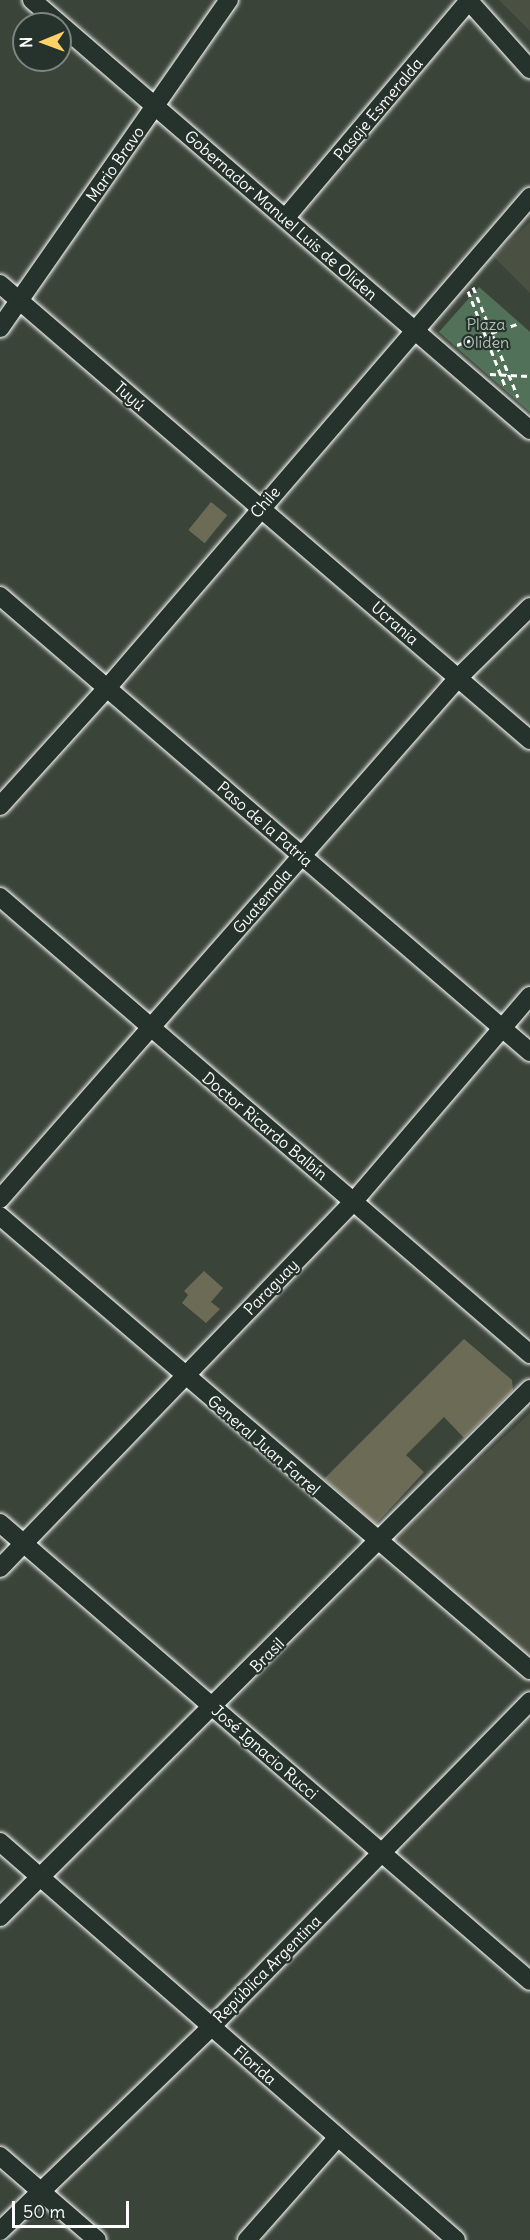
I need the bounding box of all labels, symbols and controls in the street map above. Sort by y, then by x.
north arrow [12,12,72,72]
text: N [16,37,36,48]
street label: Pasaje Esmeralda [330,54,426,164]
street label: Mario Bravo [82,123,148,205]
street label: Gobernador Manuel Luis de Oliden [181,126,381,304]
park label: Plaza Oliden [463,314,509,352]
street label: Tuyú [111,377,149,415]
street label: Chile [246,482,284,522]
street label: Ucrania [367,597,423,649]
street label: Paso de la Patria [214,777,316,871]
street label: Guatemala [229,865,295,937]
street label: Doctor Ricardo Balbín [198,1068,332,1184]
street label: Paraguay [240,1255,302,1319]
street label: General Juan Farrel [204,1391,324,1499]
street label: Brasil [246,1634,288,1676]
street label: José Ignacio Rucci [208,1701,322,1803]
street label: República Argentina [209,1911,325,2027]
street label: Florida [230,2041,280,2089]
scale bar [15,2189,132,2227]
text: 50 m [23,2200,65,2223]

